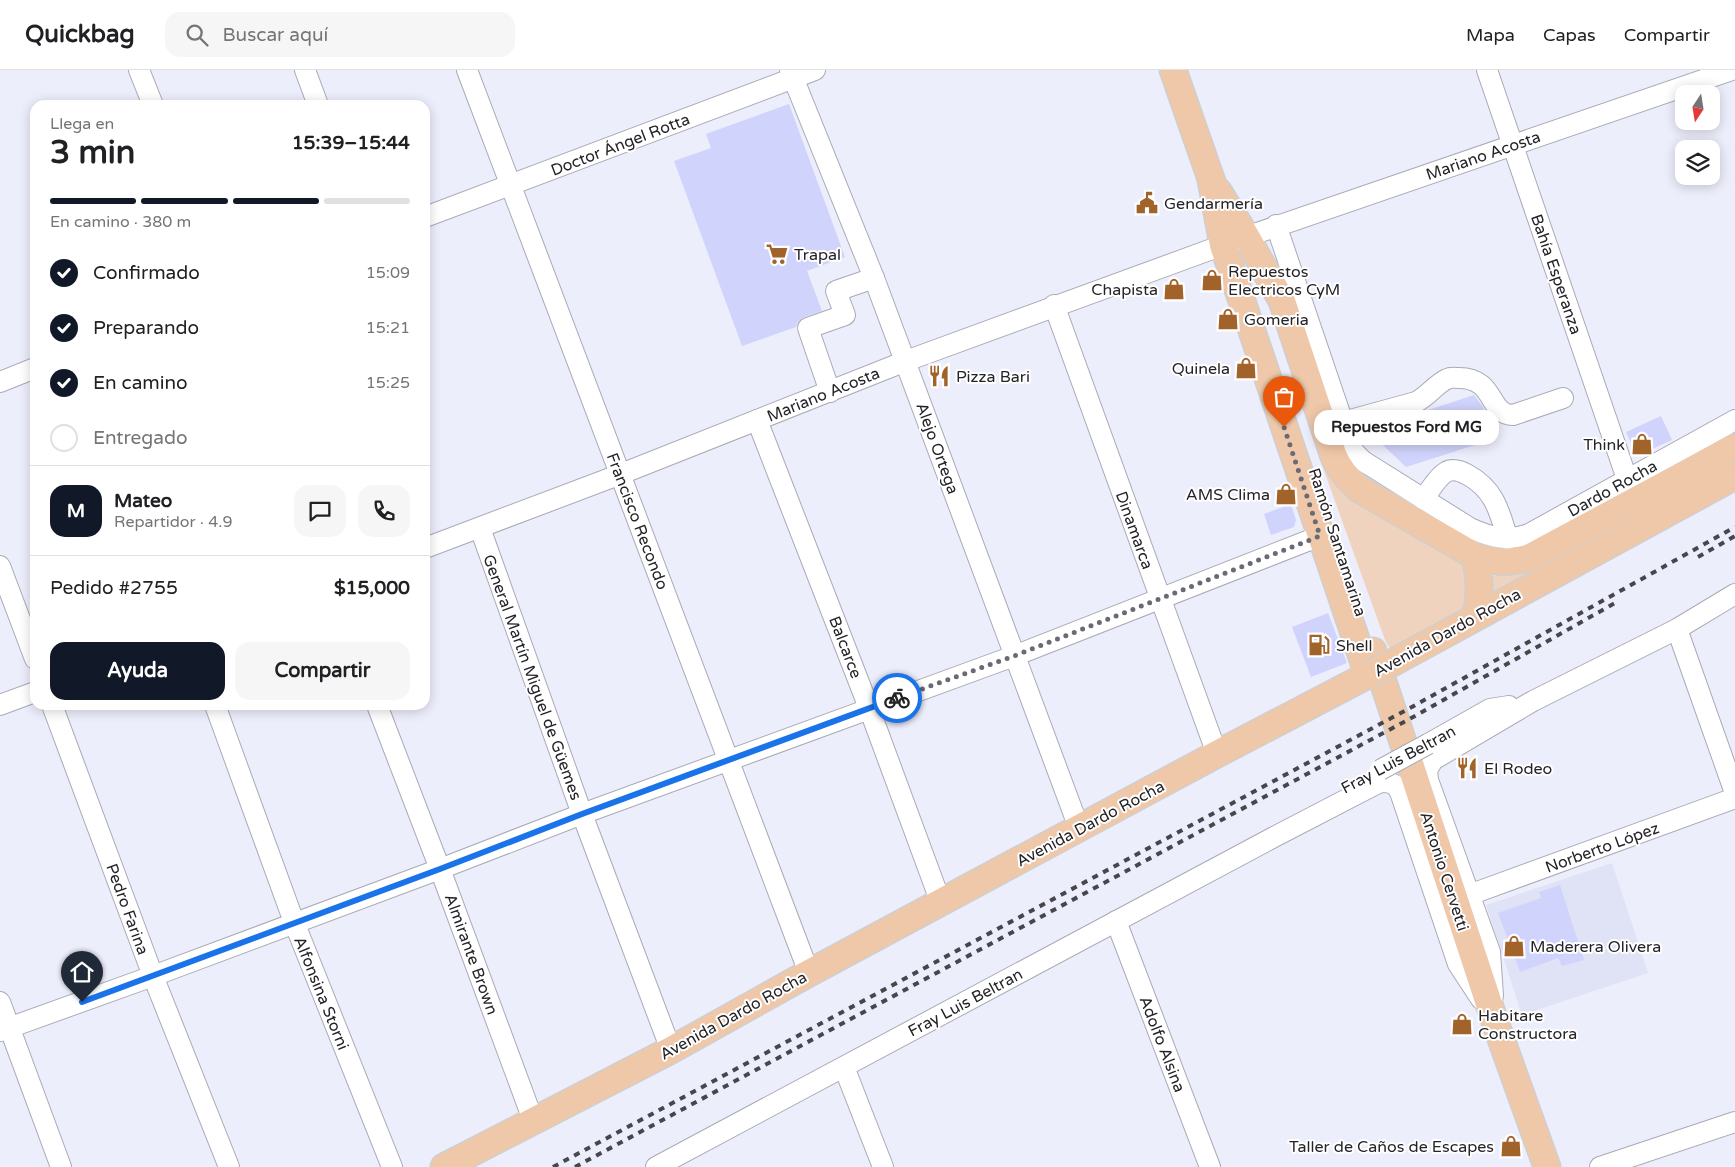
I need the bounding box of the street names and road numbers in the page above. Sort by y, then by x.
street label: Doctor Ángel Rotta [548,109,693,181]
street label: Mariano Acosta [1423,127,1543,185]
street label: Bahía Esperanza [1526,212,1586,337]
street label: Mariano Acosta [764,363,883,427]
street label: Alejo Ortega [911,400,963,497]
street label: Francisco Recondo [602,450,672,593]
street label: Dardo Rocha [1564,456,1661,522]
street label: Ramón Santamarina [1304,466,1370,619]
street label: Dinamarca [1111,489,1157,572]
street label: General Martín Miguel de Güemes [478,552,586,803]
street label: Avenida Dardo Rocha [1371,584,1524,682]
street label: Balcarce [824,613,866,681]
street label: Fray Luis Beltran [1338,721,1459,798]
street label: Avenida Dardo Rocha [1013,776,1168,871]
street label: Antonio Cervetti [1415,809,1473,934]
street label: Norberto López [1543,818,1662,878]
street label: Pedro Farina [101,861,153,958]
street label: Almirante Brown [440,891,502,1018]
street label: Alfonsina Storni [289,934,353,1053]
street label: Fray Luis Beltran [905,964,1026,1041]
street label: Avenida Dardo Rocha [657,967,810,1065]
street label: Adolfo Alsina [1135,993,1190,1095]

